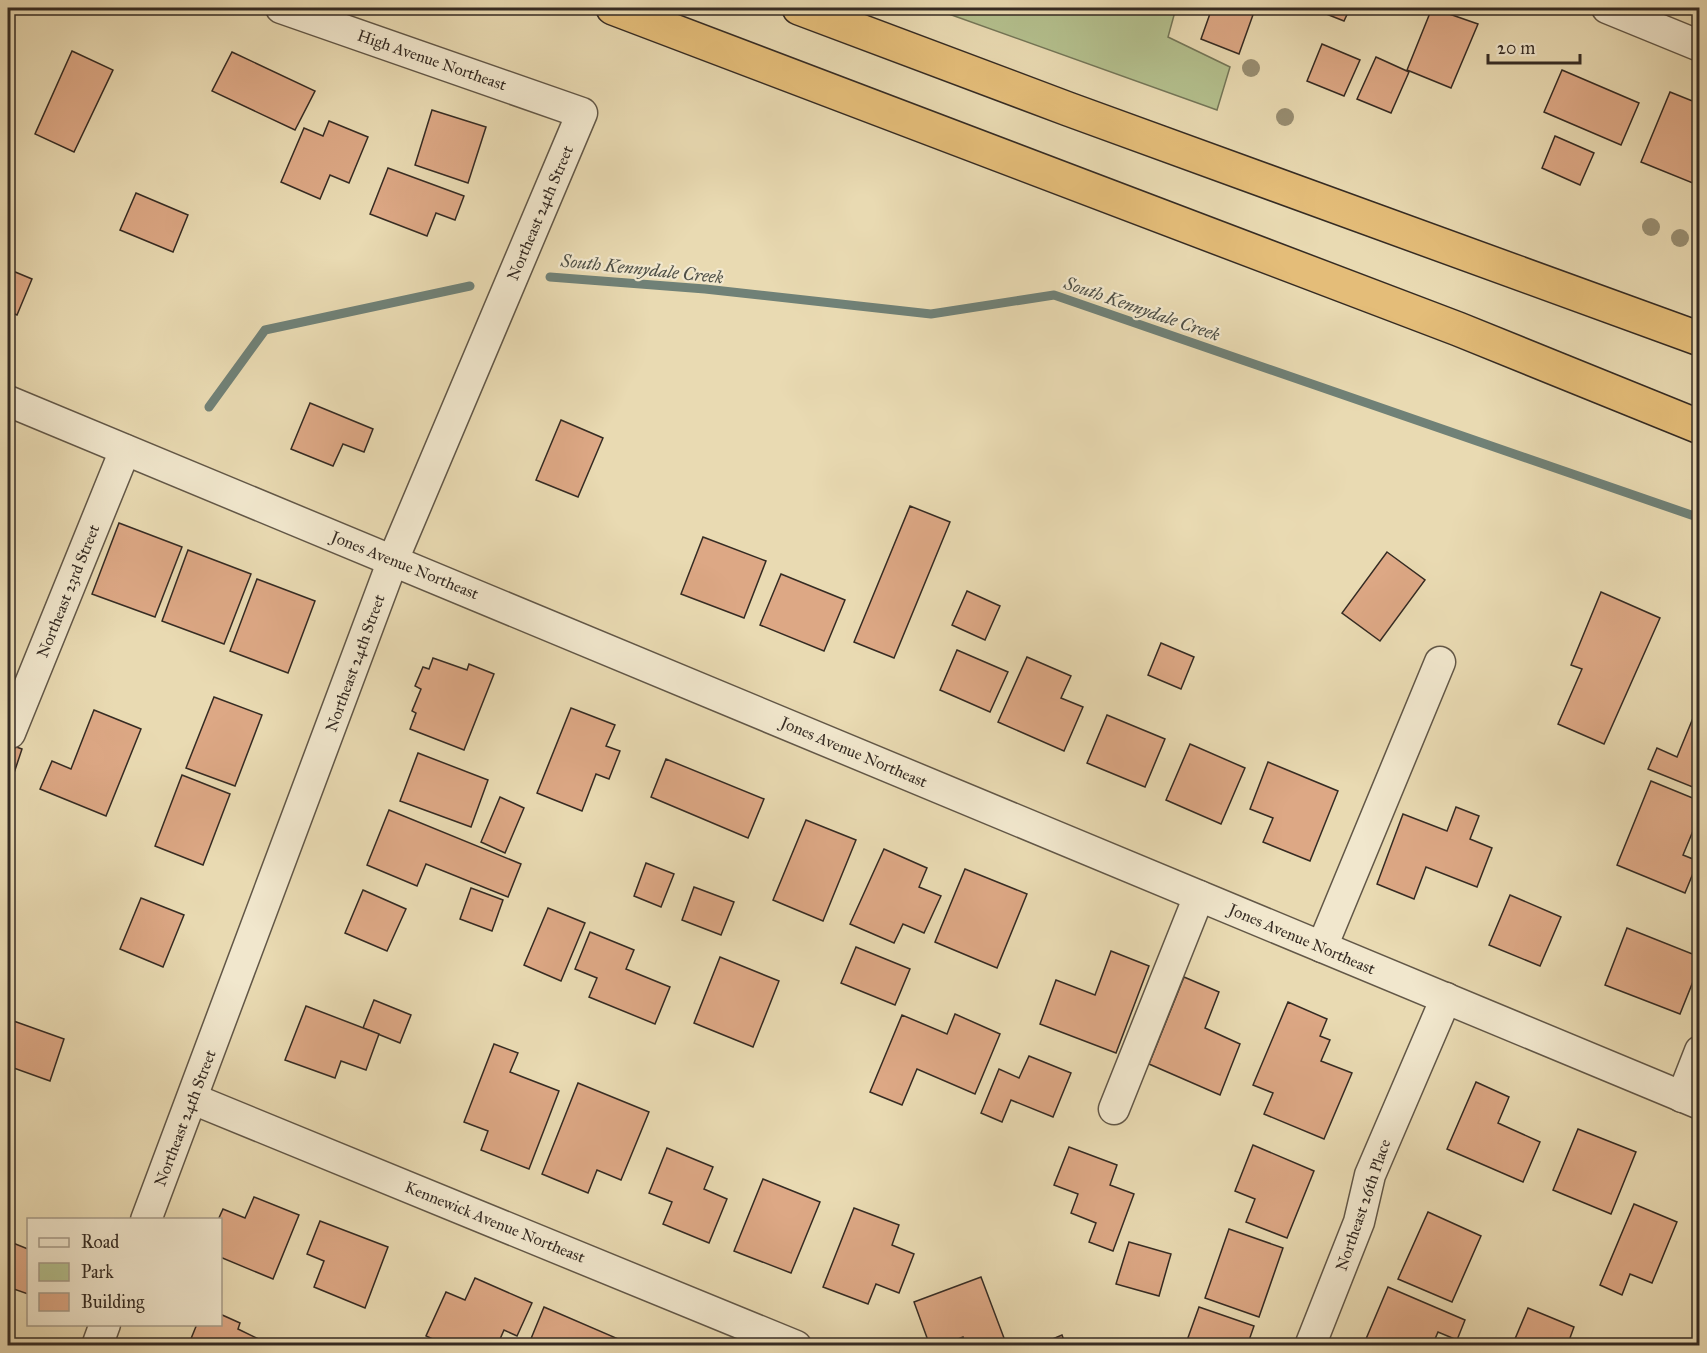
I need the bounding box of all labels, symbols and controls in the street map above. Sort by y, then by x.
street label: High Avenue Northeast [355,26,509,95]
scale bar [1488,27,1580,65]
text: 20 m [1497,37,1535,59]
street label: Northeast 24th Street [503,142,577,283]
water label: South Kennydale Creek [559,249,724,288]
water label: South Kennydale Creek [1060,272,1223,346]
street label: Northeast 23rd Street [33,521,103,660]
street label: Jones Avenue Northeast [326,526,482,604]
street label: Northeast 24th Street [321,591,389,734]
street label: Jones Avenue Northeast [776,712,930,793]
street label: Jones Avenue Northeast [1224,899,1378,980]
street label: Northeast 24th Street [150,1047,220,1189]
street label: Northeast 26th Place [1332,1136,1395,1273]
street label: Kennewick Avenue Northeast [402,1177,588,1267]
legend [27,1218,222,1326]
text: Road [81,1231,119,1253]
text: Park [81,1261,114,1283]
text: Building [81,1291,145,1314]

